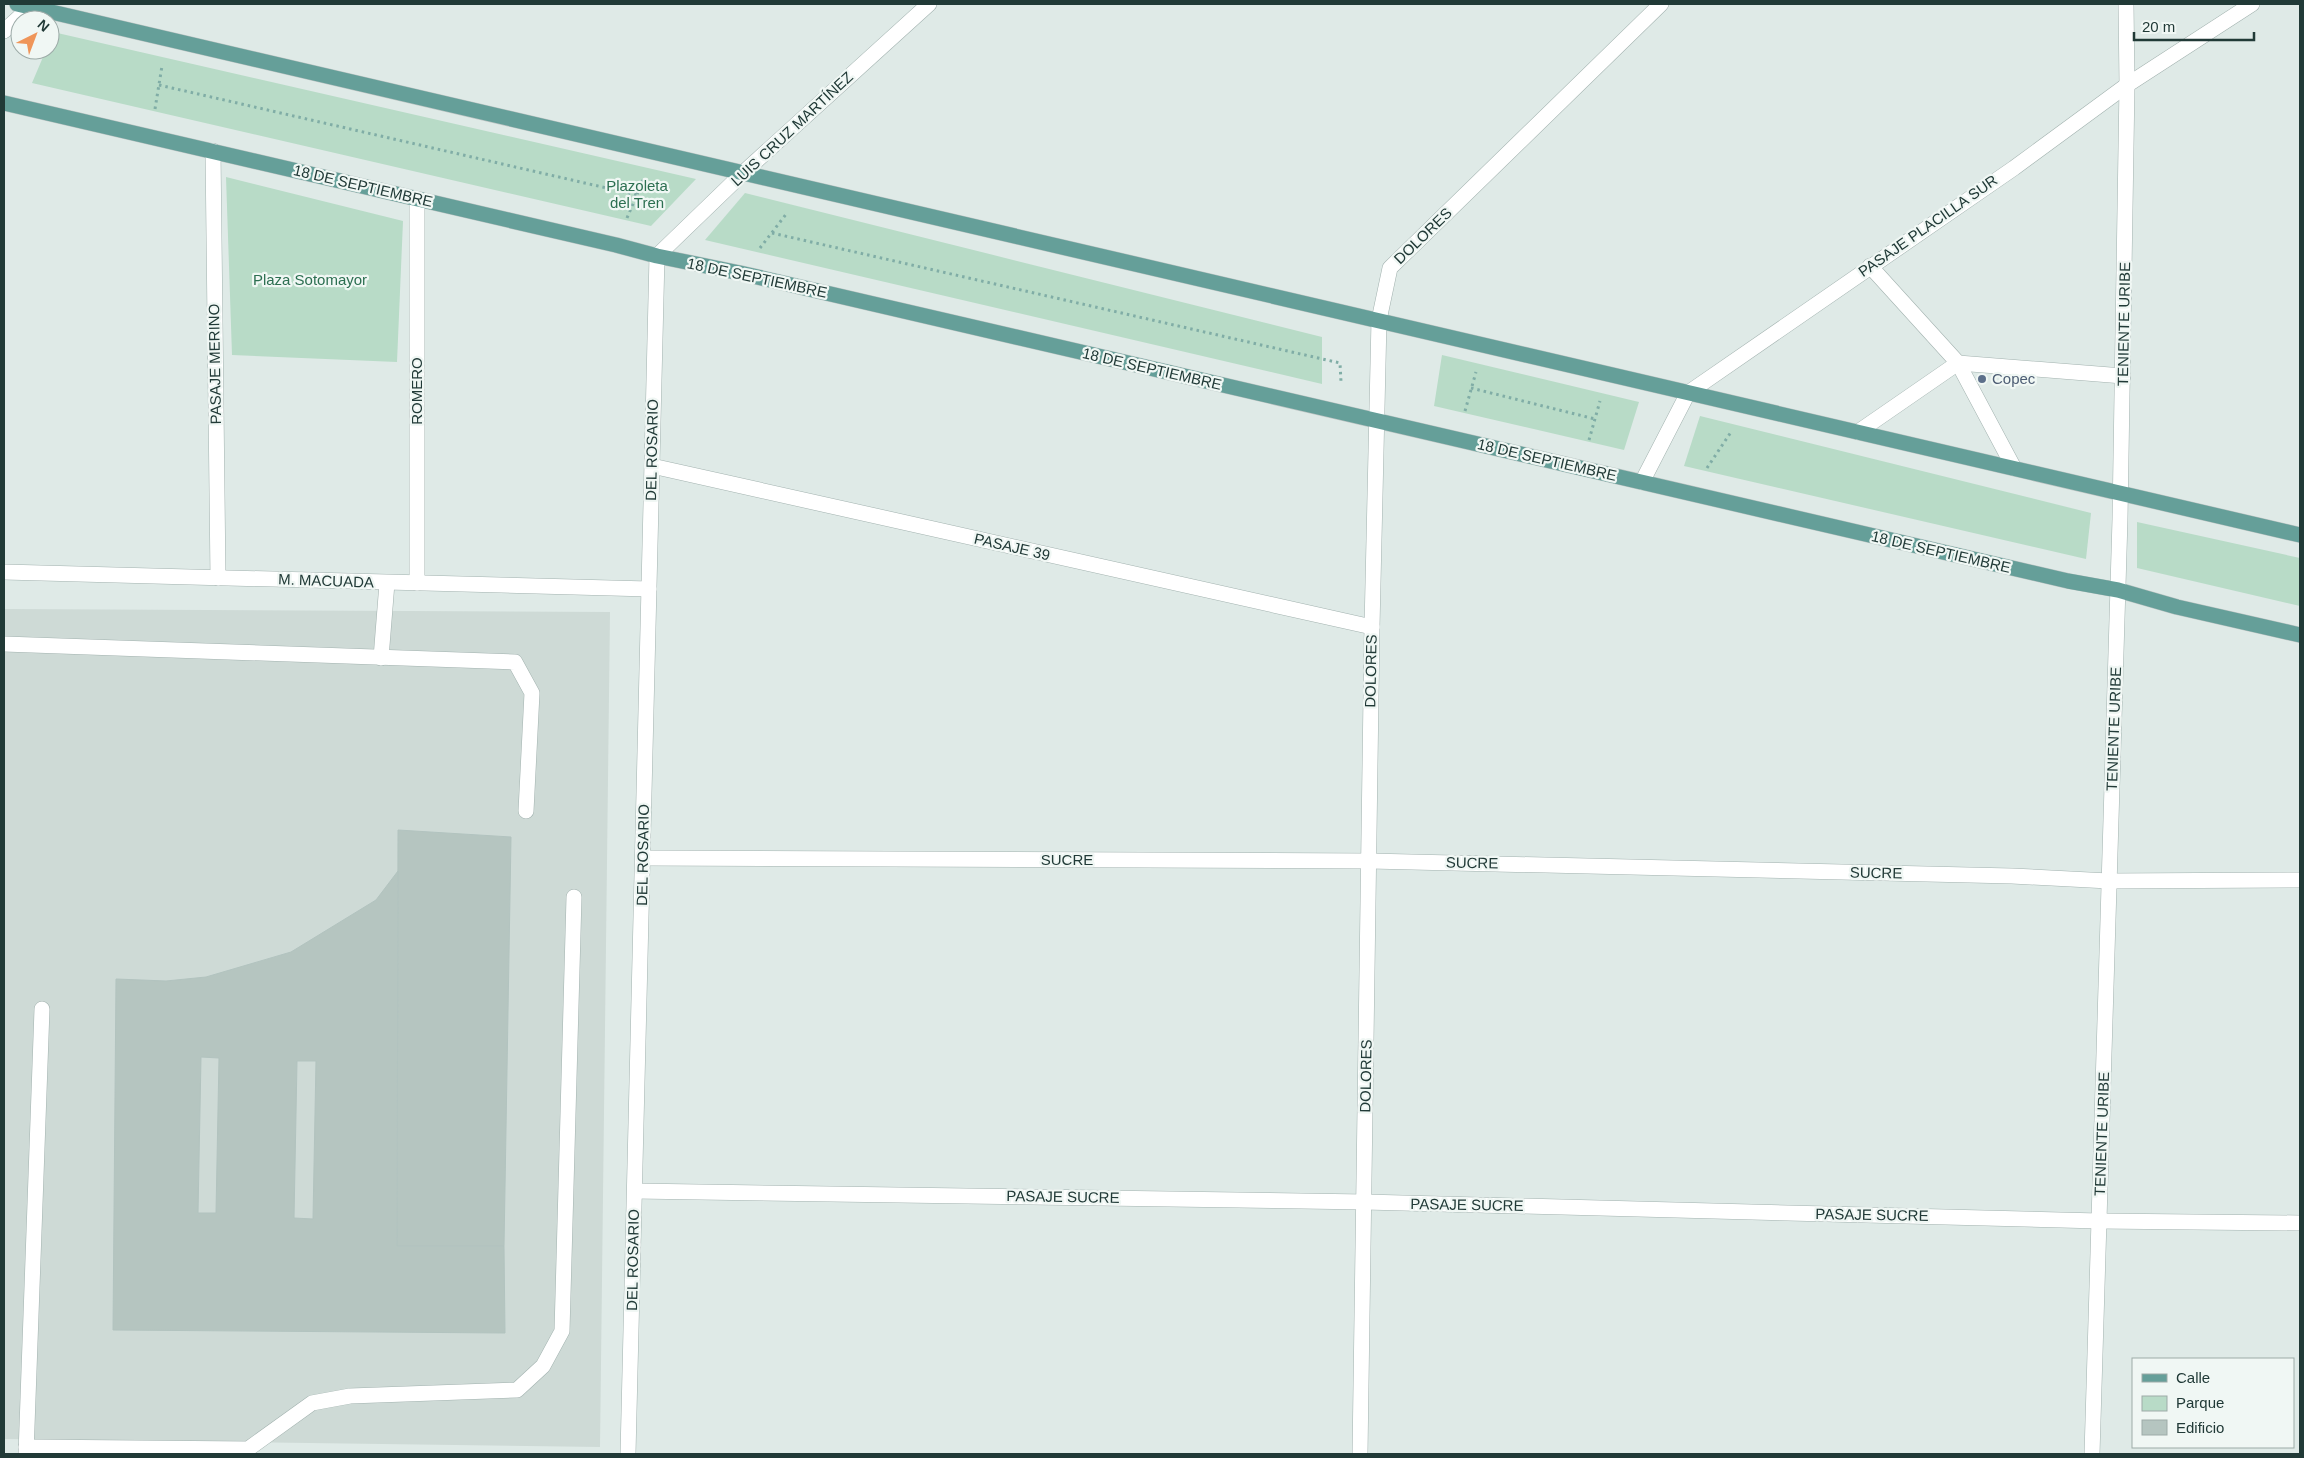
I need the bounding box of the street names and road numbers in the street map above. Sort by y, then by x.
street label: LUIS CRUZ MARTÍNEZ [727,68,856,189]
street label: 18 DE SEPTIEMBRE [292,161,434,210]
street label: PASAJE PLACILLA SUR [1855,171,2001,280]
street label: DOLORES [1390,204,1455,267]
street label: 18 DE SEPTIEMBRE [686,254,829,301]
street label: TENIENTE URIBE [2114,262,2133,386]
street label: PASAJE MERINO [205,304,224,424]
street label: 18 DE SEPTIEMBRE [1081,344,1223,393]
street label: ROMERO [408,357,425,425]
street label: DEL ROSARIO [642,399,661,501]
street label: 18 DE SEPTIEMBRE [1476,435,1618,484]
street label: 18 DE SEPTIEMBRE [1870,527,2012,576]
street label: PASAJE 39 [973,530,1052,563]
street label: M. MACUADA [278,570,374,591]
street label: DOLORES [1361,634,1380,708]
street label: TENIENTE URIBE [2103,667,2124,791]
street label: DEL ROSARIO [633,804,652,906]
street label: SUCRE [1041,851,1093,868]
street label: SUCRE [1446,854,1498,871]
street label: SUCRE [1850,864,1902,881]
street label: DOLORES [1356,1039,1375,1113]
street label: TENIENTE URIBE [2091,1072,2112,1196]
street label: PASAJE SUCRE [1006,1187,1120,1206]
street label: PASAJE SUCRE [1410,1195,1524,1214]
street label: PASAJE SUCRE [1815,1205,1929,1224]
street label: DEL ROSARIO [623,1209,642,1311]

